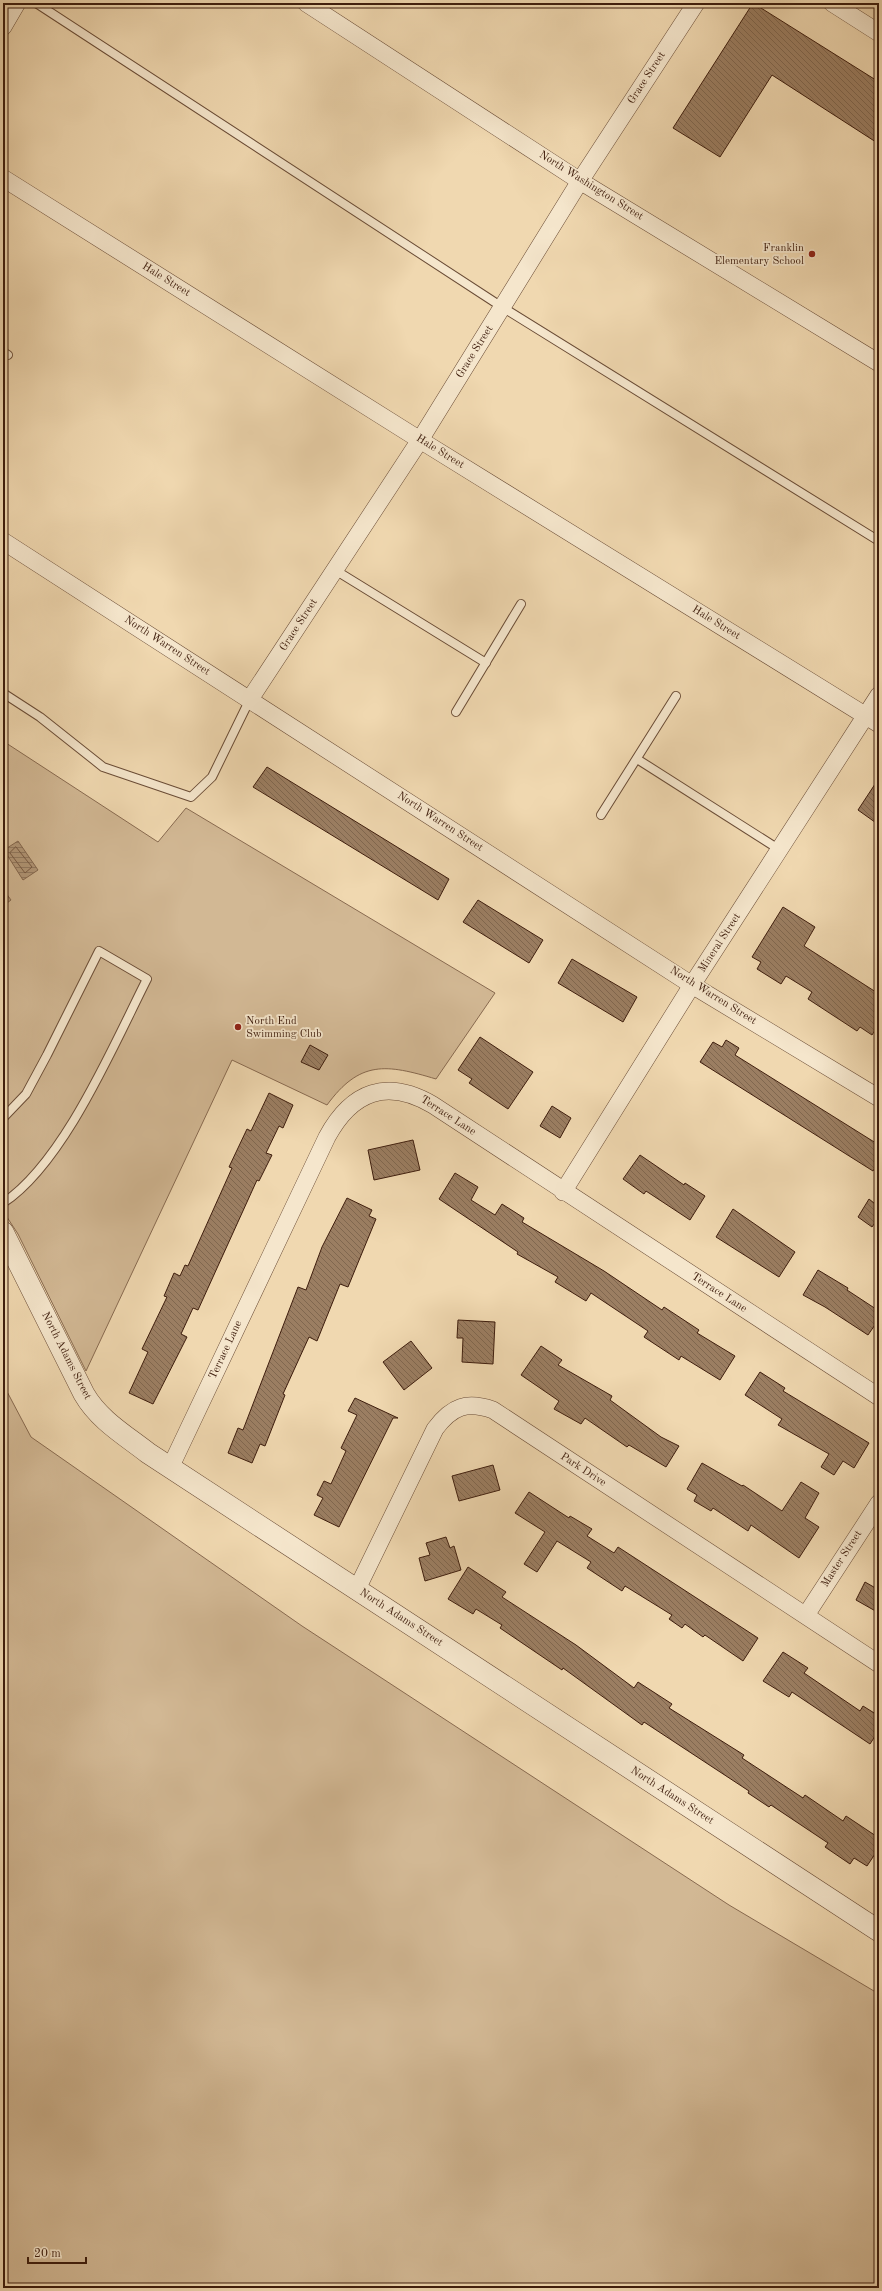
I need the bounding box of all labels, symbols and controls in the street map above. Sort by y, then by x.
street label: Grace Street [626,50,668,106]
street label: North Washington Street [537,149,645,223]
place label: Franklin Elementary School [714,243,804,267]
marker: Franklin Elementary School [807,249,817,259]
street label: Hale Street [140,261,192,299]
street label: Grace Street [454,324,496,380]
street label: Hale Street [414,433,466,471]
street label: Grace Street [278,597,320,653]
street label: Hale Street [690,604,742,642]
street label: North Warren Street [122,614,212,678]
street label: North Warren Street [395,790,485,854]
street label: Mineral Street [697,911,743,975]
street label: North Warren Street [668,965,758,1027]
place label: North End Swimming Club [246,1016,322,1040]
marker: North End Swimming Club [233,1022,243,1032]
street label: Terrace Lane [418,1094,478,1138]
street label: Terrace Lane [689,1271,749,1315]
street label: North Adams Street [39,1310,93,1402]
street label: Terrace Lane [208,1319,244,1381]
street label: Park Drive [558,1451,608,1489]
street label: Master Street [820,1529,864,1589]
street label: North Adams Street [357,1587,445,1649]
street label: North Adams Street [628,1765,716,1827]
scale bar [28,2239,86,2265]
text: 20 m [34,2248,61,2260]

